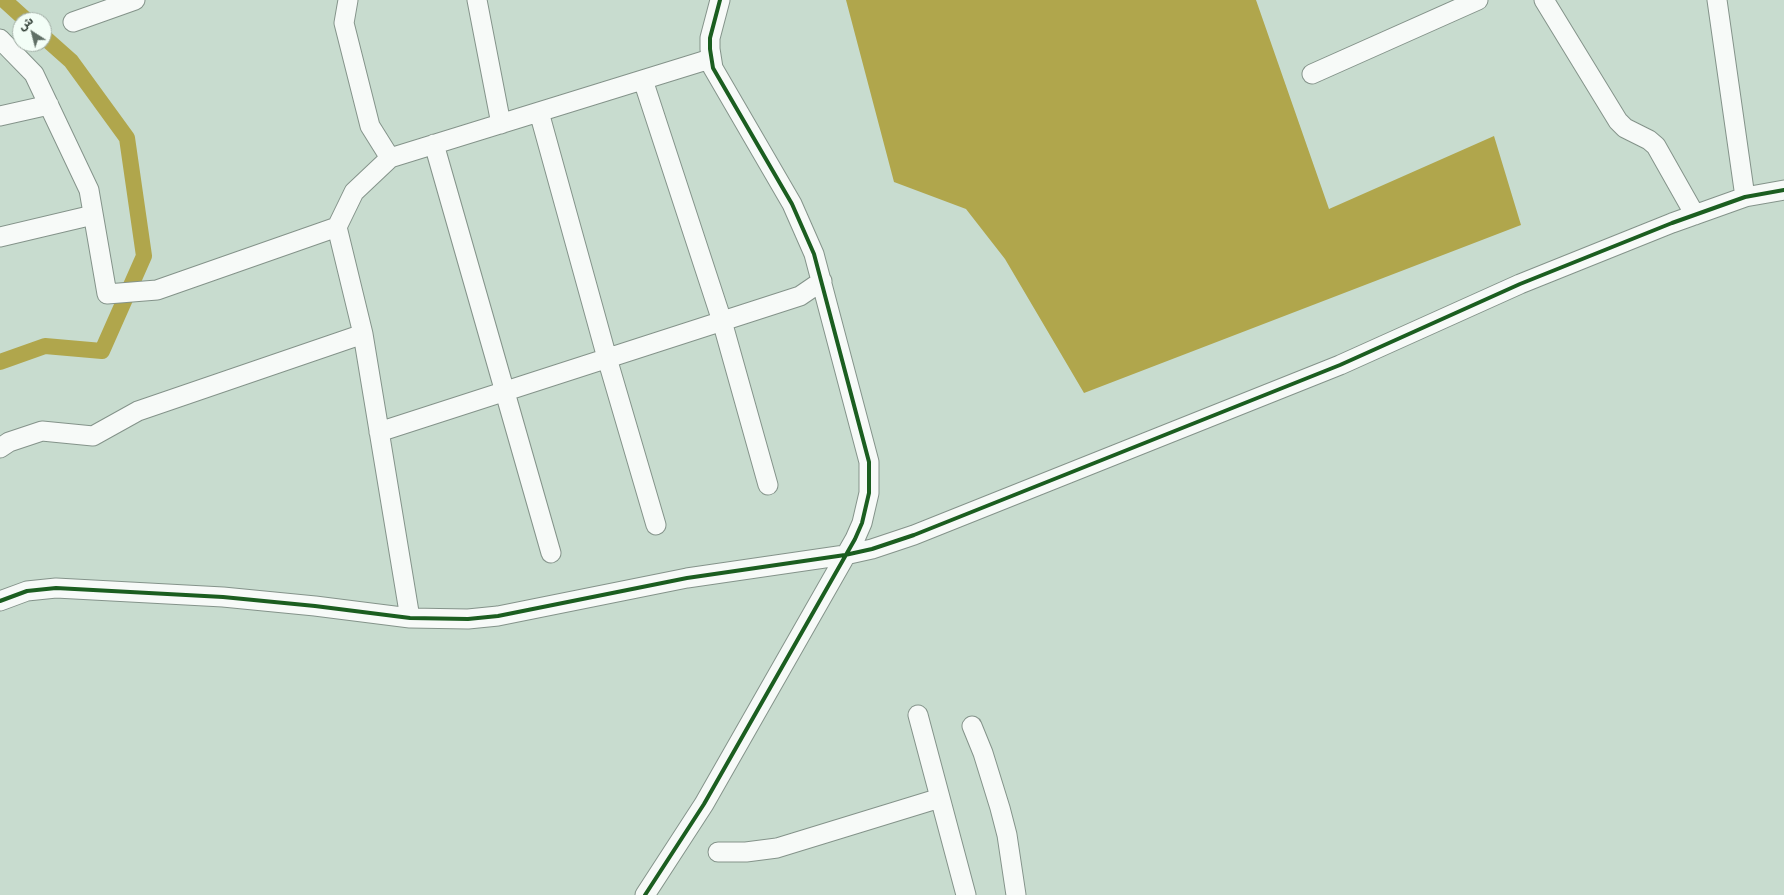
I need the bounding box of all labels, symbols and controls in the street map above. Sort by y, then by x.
north arrow [12,12,52,52]
text: ش [16,14,35,32]

